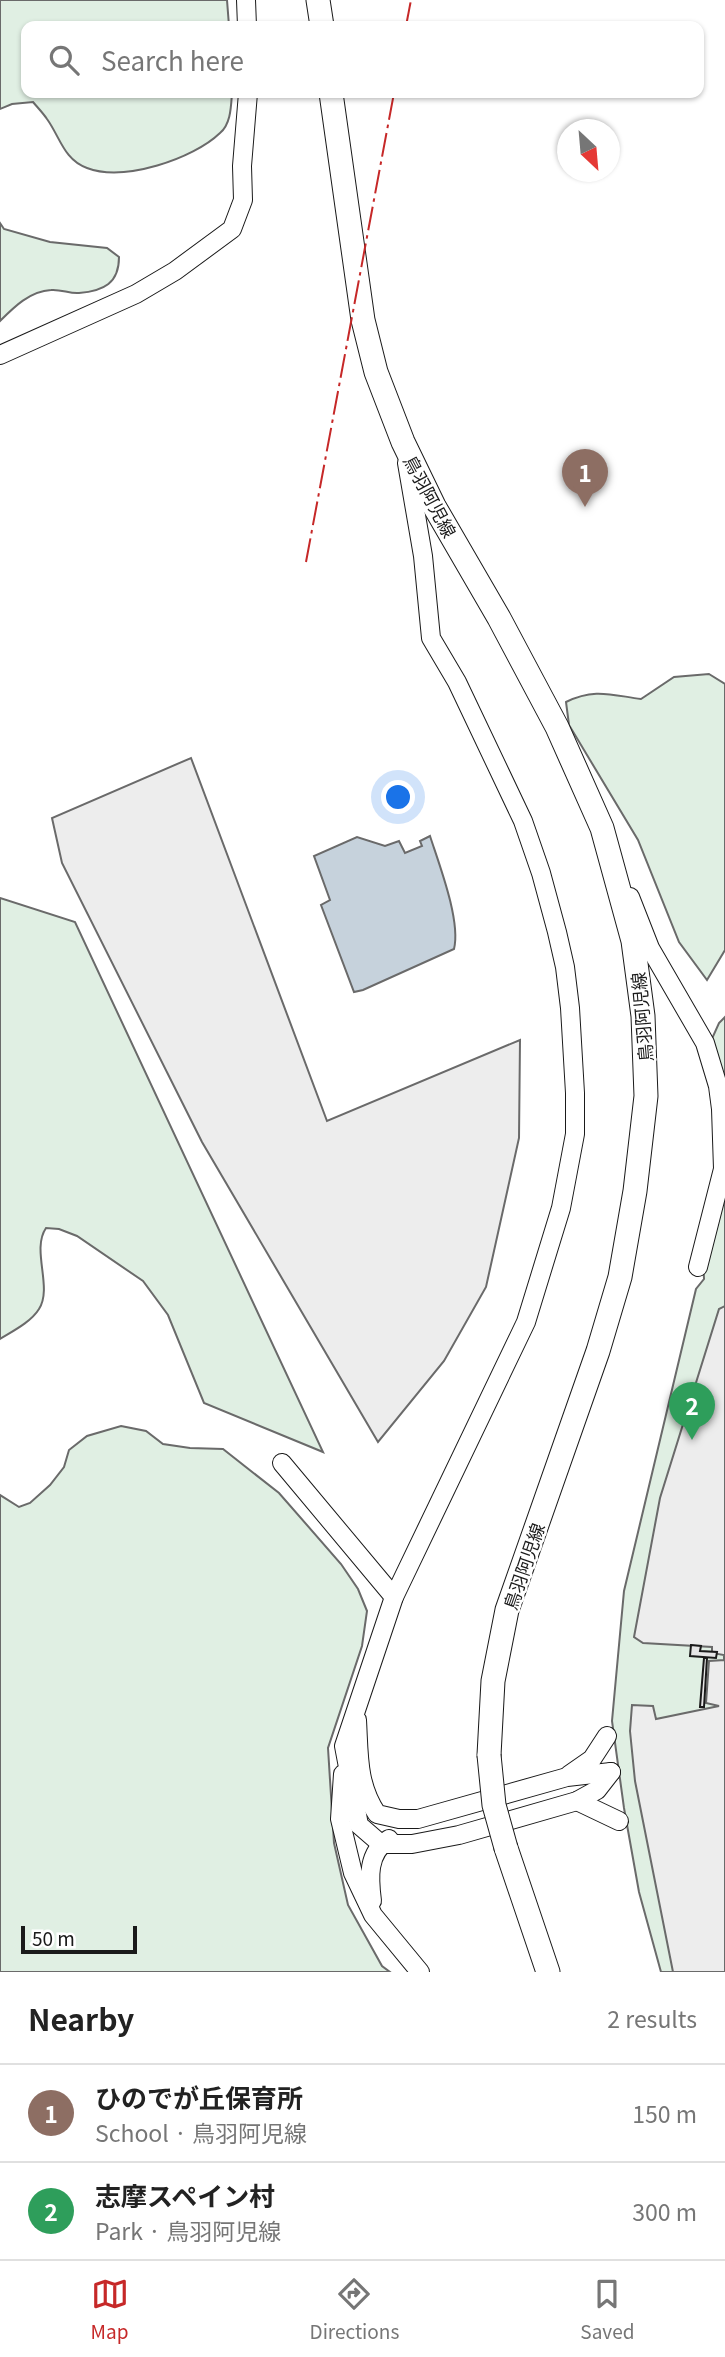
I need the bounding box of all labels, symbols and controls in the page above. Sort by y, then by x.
search box [21,21,704,98]
icon: search [45,41,83,79]
text: Search here [101,41,244,78]
north arrow [557,119,620,182]
pin: 1 [562,449,608,507]
street label: 鳥羽阿児線 [398,450,464,542]
your location [381,780,415,814]
street label: 鳥羽阿児線 [624,971,658,1063]
pin: 2 [669,1382,715,1440]
street label: 鳥羽阿児線 [496,1519,550,1613]
scale bar [21,1923,136,1955]
text: 50 m [32,1924,75,1951]
text: Nearby [28,1996,134,2040]
text: 2 results [607,2001,697,2035]
text: ひのでが丘保育所 [95,2078,303,2115]
text: 1 [44,2096,58,2130]
text: 150 m [632,2096,697,2130]
text: School · 鳥羽阿児線 [95,2115,307,2149]
text: 志摩スペイン村 [95,2176,275,2213]
text: 2 [44,2194,58,2228]
text: 300 m [632,2194,697,2228]
text: Park · 鳥羽阿児線 [95,2213,281,2247]
tab: Map [91,2275,129,2344]
tab: Directions [310,2275,399,2344]
tab: Saved [580,2275,634,2344]

